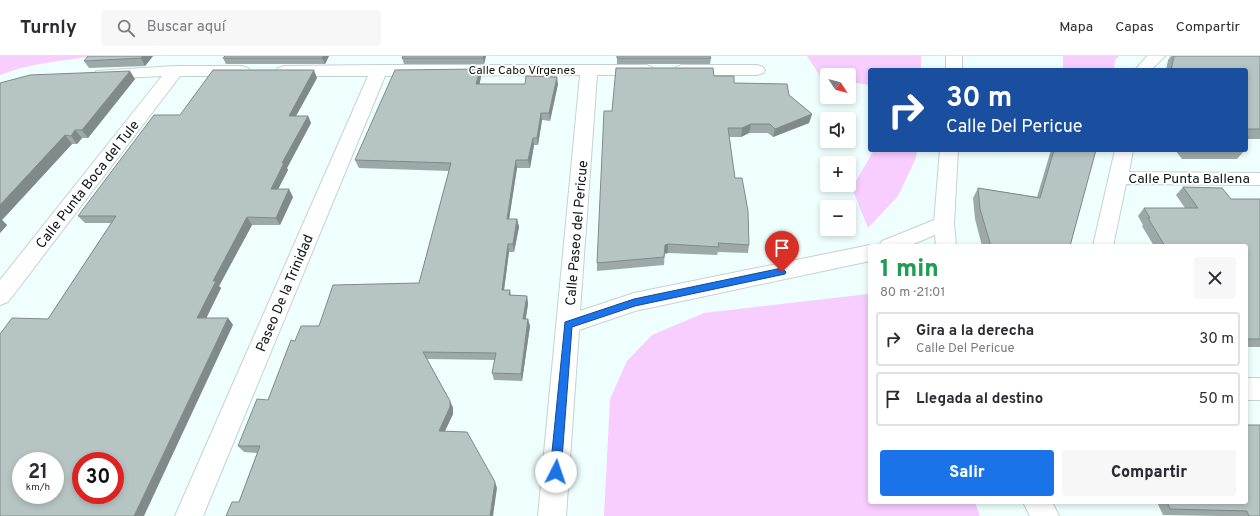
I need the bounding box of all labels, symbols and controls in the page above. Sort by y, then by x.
search box [101,10,381,46]
text: Turnly [20,16,77,40]
icon: search [115,17,137,39]
text: Buscar aquí [147,18,225,37]
text: Mapa [1059,19,1093,36]
text: Capas [1115,19,1154,36]
text: Compartir [1176,19,1240,36]
street label: Calle Cabo Vírgenes [468,63,576,79]
north arrow [820,68,856,104]
map controls [820,68,856,236]
text: 30 m [946,81,1012,117]
icon: right [880,84,932,136]
button: sound [820,112,856,148]
text: Calle Del Pericue [946,116,1082,139]
street label: Calle Punta Boca del Tule [33,117,144,252]
button: + [820,156,856,192]
street label: Calle Paseo del Pericue [563,160,592,307]
street label: Calle Punta Ballena [1128,171,1250,188]
button: − [820,200,856,236]
pin [765,231,799,272]
street label: Paseo De la Trinidad [253,232,318,355]
icon: arrive [771,237,793,259]
text: 1 min [880,255,939,285]
button: close [1194,257,1236,299]
text: 80 m · 21:01 [880,285,945,301]
text: Gira a la derecha [916,322,1034,341]
icon: right [882,328,904,350]
text: 30 m [1199,330,1234,349]
text: Calle Del Pericue [916,341,1015,357]
icon: arrive [882,388,904,410]
text: Llegada al destino [916,390,1043,409]
text: 50 m [1199,390,1234,409]
button: Salir [880,450,1054,496]
button: Compartir [1062,450,1236,496]
position arrow [535,451,577,493]
speed limit sign: 30 [72,452,124,504]
text: 21 [28,460,48,486]
text: km/h [26,481,50,494]

